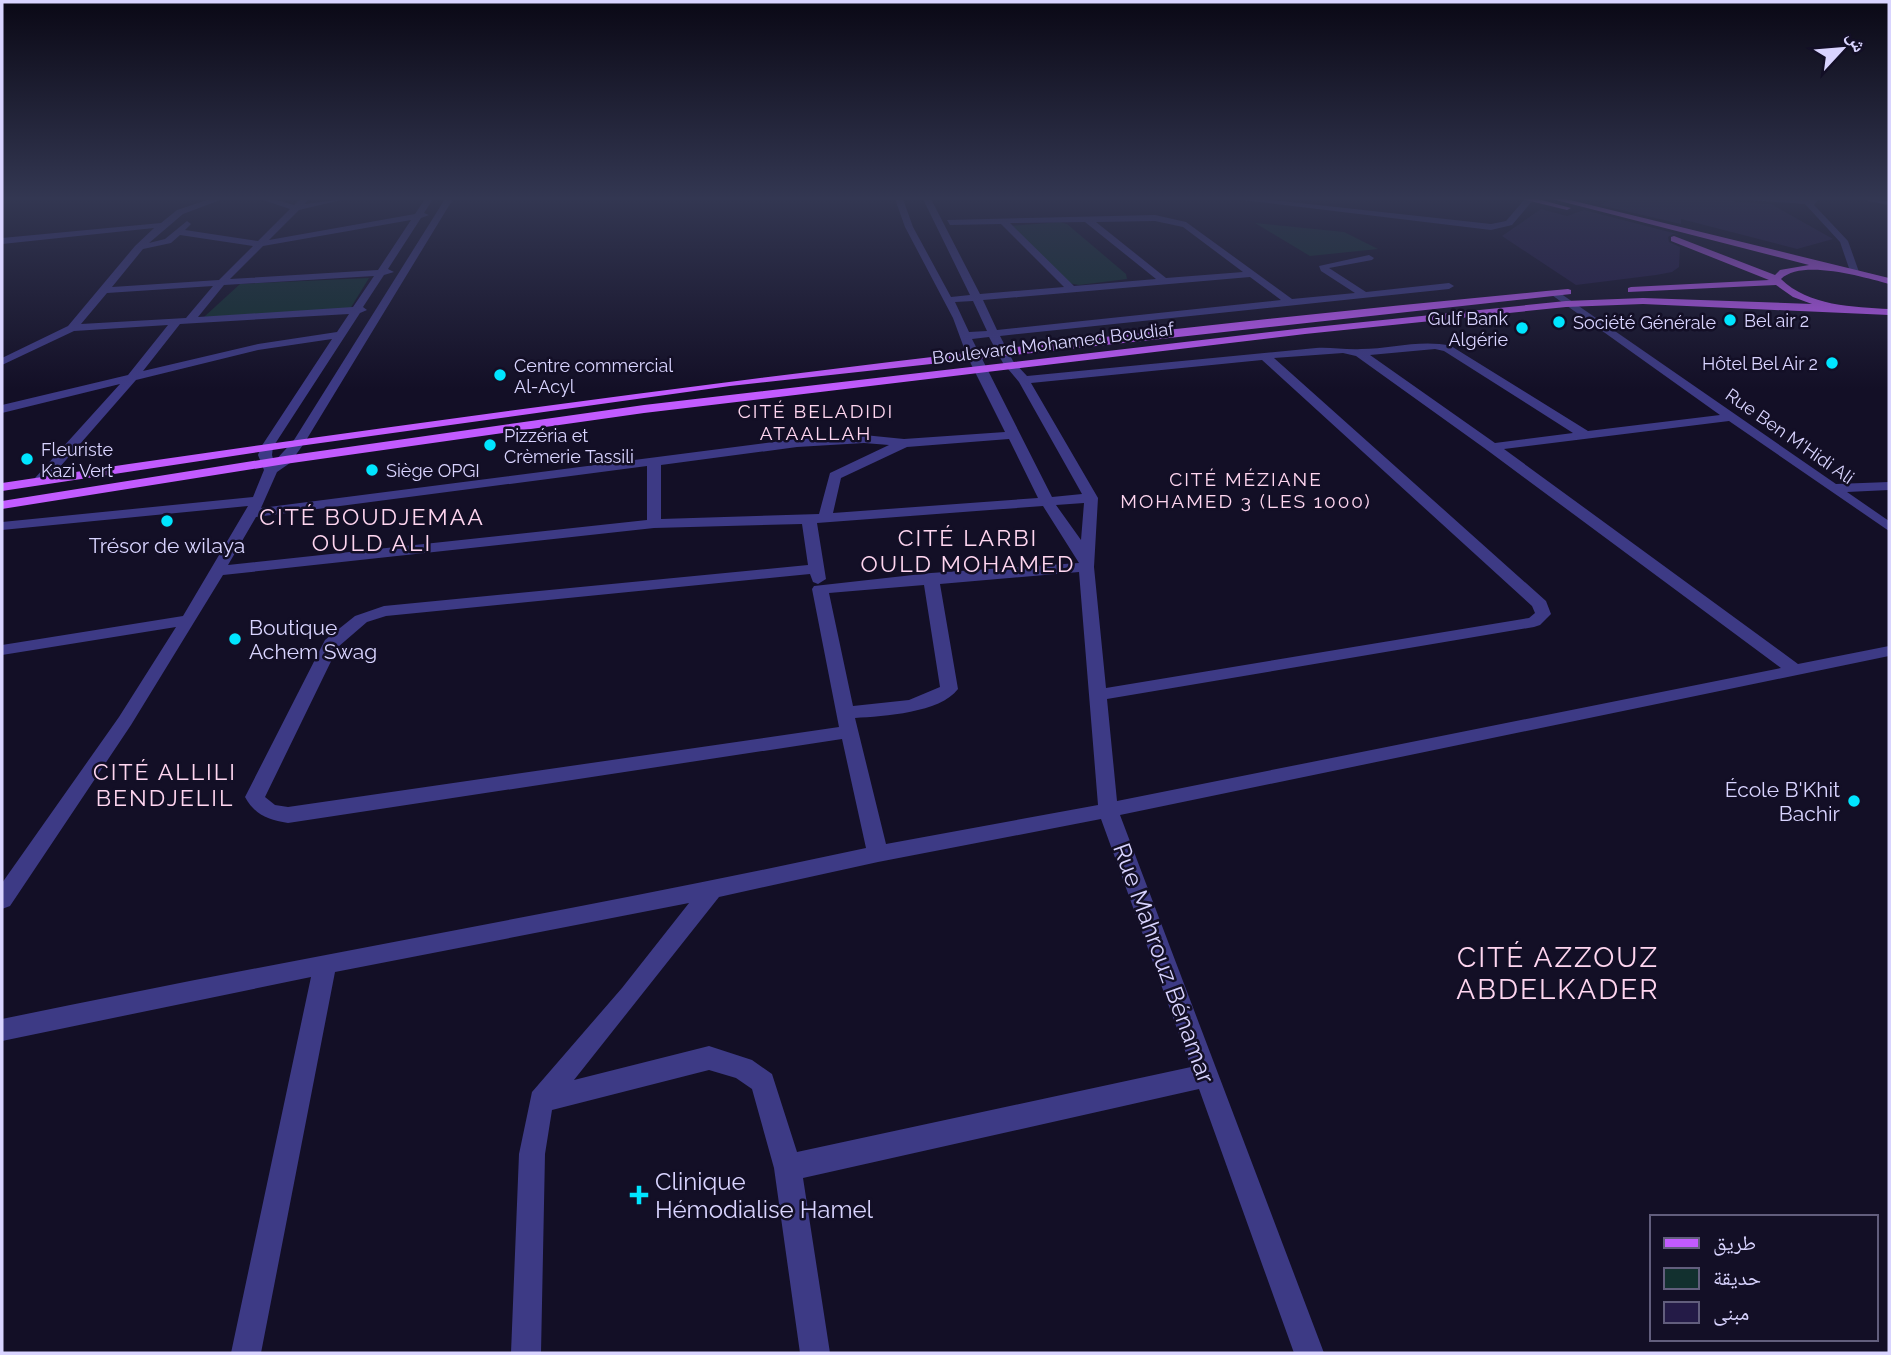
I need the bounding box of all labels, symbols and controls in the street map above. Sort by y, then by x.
north arrow [1807,14,1877,84]
text: ش [1842,28,1872,56]
place label: Gulf Bank Algérie [1428,308,1508,350]
place label: Bel air 2 [1744,310,1809,331]
place label: Société Générale [1573,312,1716,333]
marker: Bel air 2 [1722,312,1738,328]
marker: Société Générale [1551,314,1567,330]
street label: Boulevard Mohamed Boudiaf [931,318,1176,368]
marker: Gulf Bank Algérie [1514,320,1530,336]
place label: Hôtel Bel Air 2 [1702,353,1818,374]
place label: Centre commercial Al-Acyl [514,355,673,397]
marker: Hôtel Bel Air 2 [1824,355,1840,371]
marker: Centre commercial Al-Acyl [492,367,508,383]
street label: Rue Ben M'Hidi Ali [1722,384,1858,488]
district label: CITÉ BELADIDI ATAALLAH [738,400,894,444]
place label: Pizzéria et Crèmerie Tassili [504,425,634,467]
marker: Pizzéria et Crèmerie Tassili [482,437,498,453]
place label: Fleuriste Kazi Vert [41,439,114,481]
marker: Fleuriste Kazi Vert [19,451,35,467]
place label: Siège OPGI [386,460,480,481]
marker: Siège OPGI [364,462,380,478]
district label: CITÉ MÉZIANE MOHAMED 3 (LES 1000) [1120,468,1372,512]
district label: CITÉ BOUDJEMAA OULD ALI [259,503,485,556]
marker: Trésor de wilaya [159,513,175,529]
district label: CITÉ LARBI OULD MOHAMED [861,524,1075,577]
place label: Trésor de wilaya [89,533,245,558]
place label: Boutique Achem Swag [249,615,377,664]
marker: Boutique Achem Swag [227,631,243,647]
district label: CITÉ ALLILI BENDJELIL [93,758,237,811]
place label: École B'Khit Bachir [1725,777,1841,826]
marker: École B'Khit Bachir [1846,793,1862,809]
street label: Rue Mahrouz Bénamar [1107,839,1221,1087]
district label: CITÉ AZZOUZ ABDELKADER [1456,941,1660,1006]
place label: Clinique Hémodialise Hamel [655,1167,874,1224]
marker: Clinique Hémodialise Hamel [629,1185,649,1205]
legend [1650,1215,1877,1341]
text: طريق [1713,1230,1756,1256]
text: حديقة [1713,1265,1761,1290]
text: مبنى [1713,1300,1749,1326]

